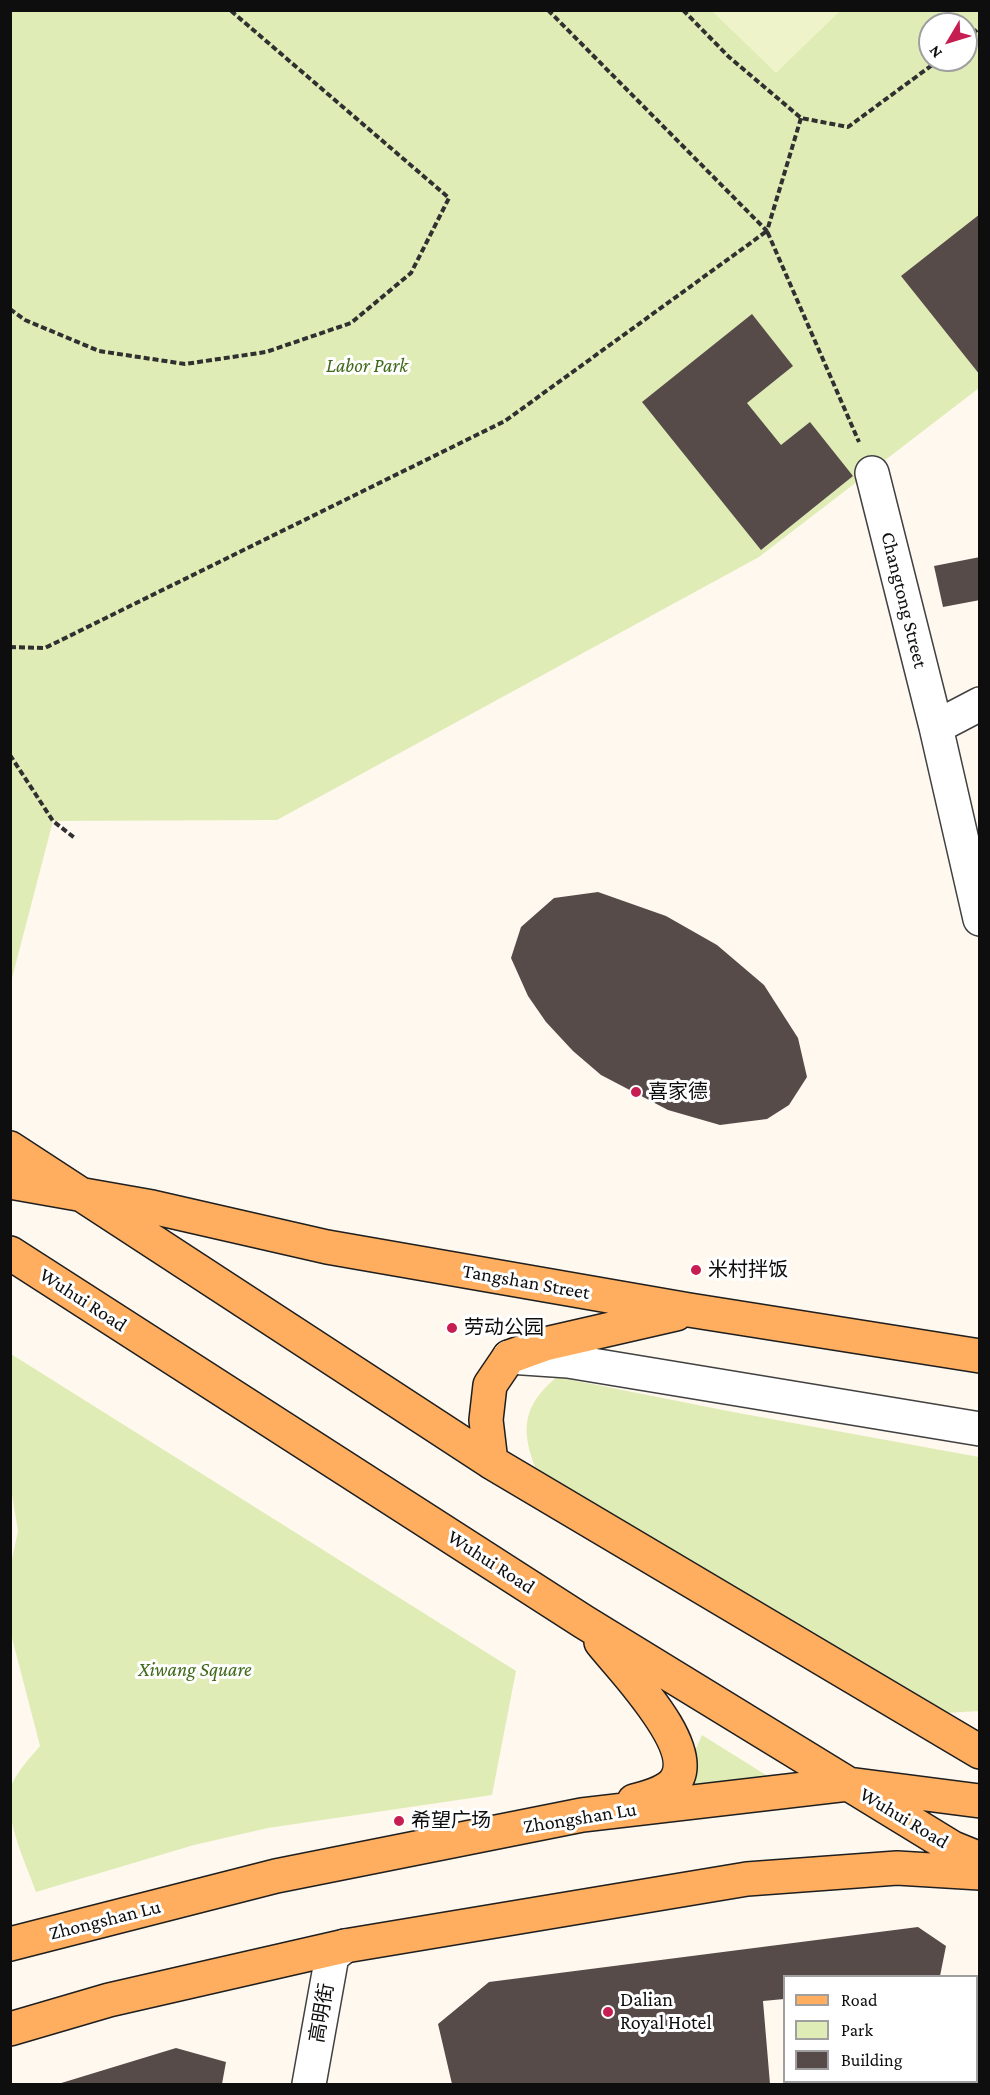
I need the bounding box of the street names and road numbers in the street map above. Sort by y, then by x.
street label: Changtong Street [875,529,933,671]
street label: Tangshan Street [460,1259,592,1305]
street label: Wuhui Road [35,1263,131,1337]
street label: Wuhui Road [443,1525,539,1599]
street label: Wuhui Road [855,1782,953,1854]
street label: Zhongshan Lu [522,1797,638,1839]
street label: Zhongshan Lu [47,1895,163,1945]
street label: 高明街 [305,1981,339,2045]

